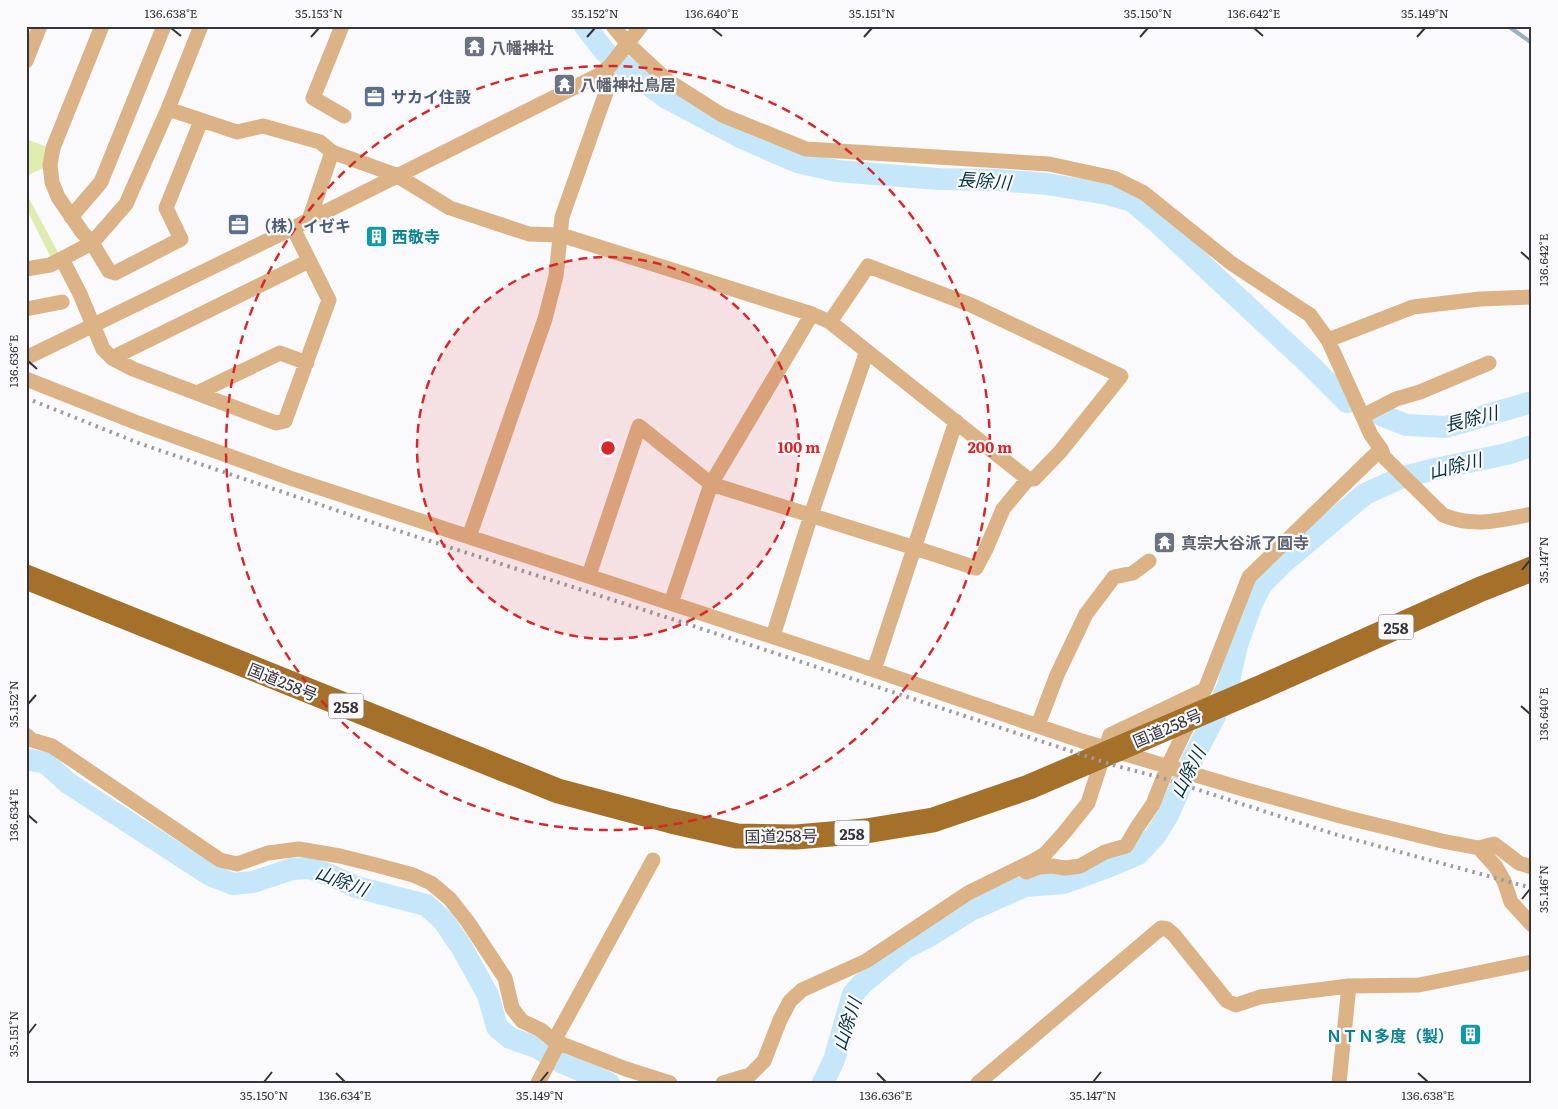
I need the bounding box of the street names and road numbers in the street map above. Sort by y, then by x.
road number: 258 [1378,614,1414,640]
street label: 国道258号 [245,656,321,706]
road number: 258 [328,694,364,718]
street label: 国道258号 [1129,702,1205,752]
road number: 258 [834,820,870,846]
street label: 国道258号 [744,822,818,848]

